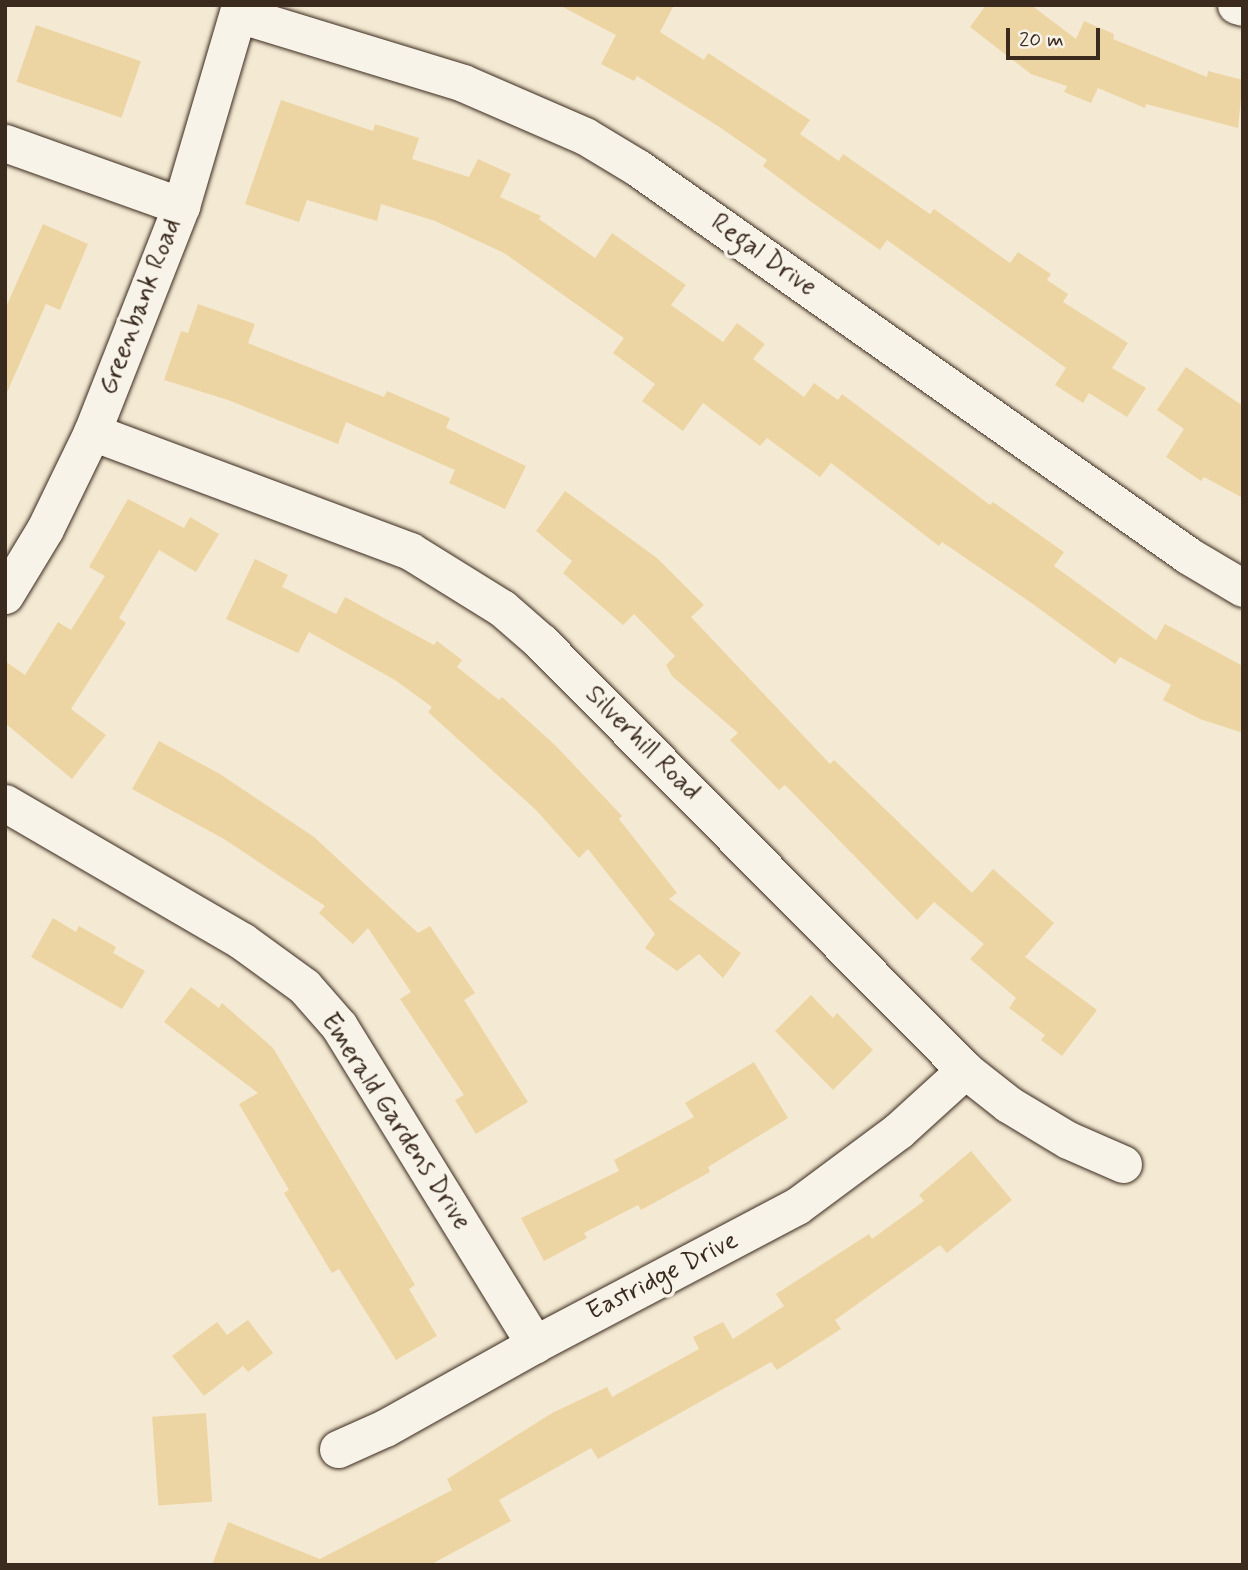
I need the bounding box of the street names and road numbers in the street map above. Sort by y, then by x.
street label: Regal Drive [704,208,822,304]
street label: Greenbank Road [93,215,189,399]
street label: Silverhill Road [578,680,706,808]
street label: Emerald Gardens Drive [313,1008,477,1236]
street label: Eastridge Drive [583,1226,743,1328]

